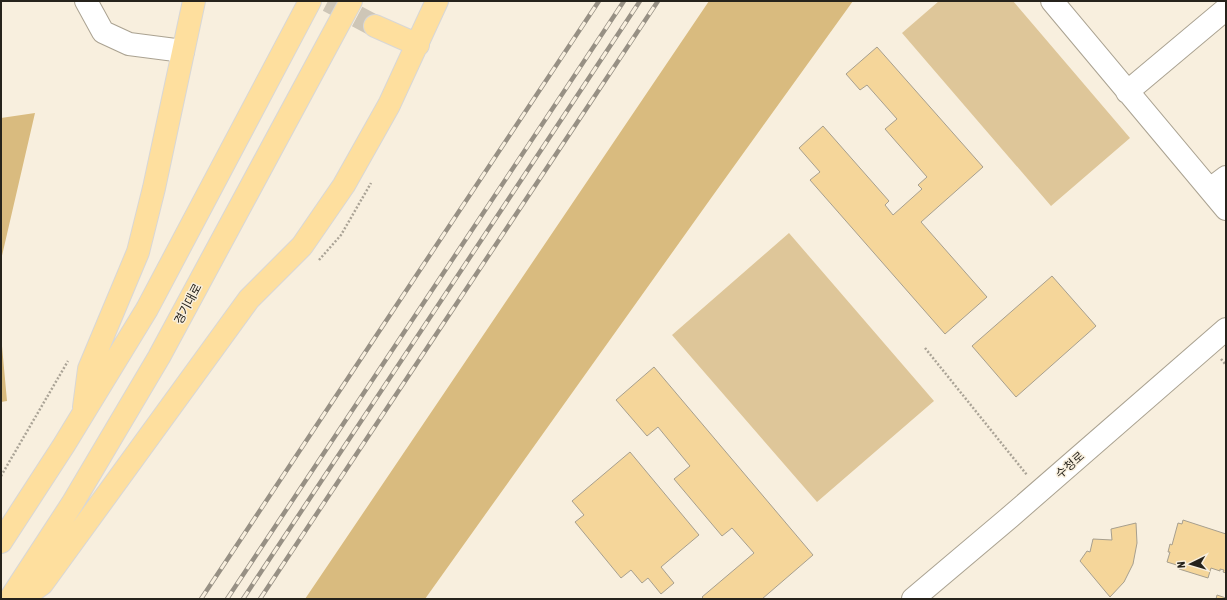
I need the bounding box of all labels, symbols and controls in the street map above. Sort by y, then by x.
street label: 경기대로 [171,281,205,327]
street label: 수청로 [1053,449,1087,481]
north arrow [1171,544,1211,584]
text: N [1175,561,1187,569]

